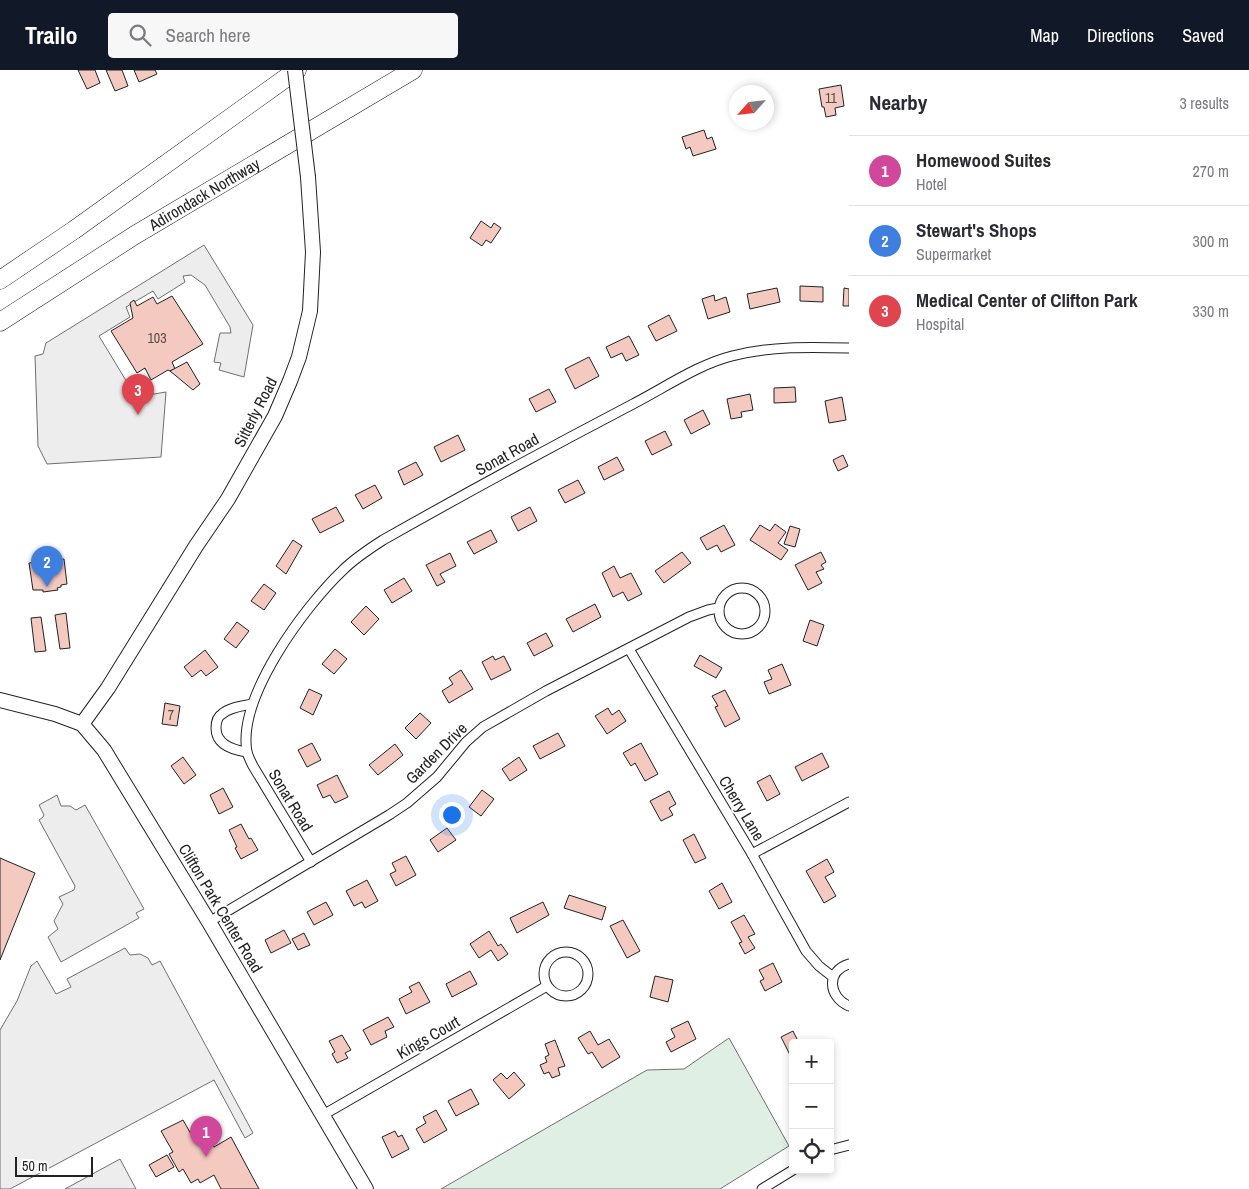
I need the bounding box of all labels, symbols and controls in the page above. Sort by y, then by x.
search box [108,13,458,58]
text: Trailo [25,19,78,51]
icon: search [126,21,154,49]
text: Search here [166,22,250,48]
text: Map [1030,23,1059,48]
text: Directions [1087,23,1154,48]
text: Saved [1182,23,1224,48]
north arrow [729,85,774,130]
text: Nearby [869,88,927,117]
house number: 11 [825,89,838,107]
text: 3 results [1179,92,1229,114]
text: Homewood Suites [916,147,1051,173]
street label: Adirondack Northway [144,152,264,236]
text: 1 [881,160,889,182]
text: 270 m [1193,160,1229,182]
text: Hotel [916,173,947,195]
text: Stewart's Shops [916,217,1037,243]
text: 2 [881,230,889,252]
text: 300 m [1193,230,1229,252]
text: Supermarket [916,243,991,265]
text: Medical Center of Clifton Park [916,287,1138,313]
text: 3 [881,300,889,322]
text: 330 m [1193,300,1229,322]
text: Hospital [916,313,964,335]
house number: 103 [147,329,167,347]
street label: Sitterly Road [228,373,282,451]
pin: 3 [122,374,154,415]
street label: Sonat Road [471,428,543,480]
pin: 2 [31,546,63,587]
house number: 7 [168,706,174,724]
street label: Garden Drive [400,717,472,789]
street label: Sonat Road [264,765,318,835]
street label: Cherry Lane [714,771,770,845]
your location [439,802,465,828]
street label: Clifton Park Center Road [174,840,268,976]
street label: Kings Court [393,1010,464,1064]
map controls [789,1039,834,1174]
button: + [789,1039,834,1084]
button: − [789,1084,834,1129]
pin: 1 [190,1116,222,1157]
button: locate [789,1129,834,1174]
scale bar [15,1154,92,1177]
text: 50 m [22,1157,48,1175]

